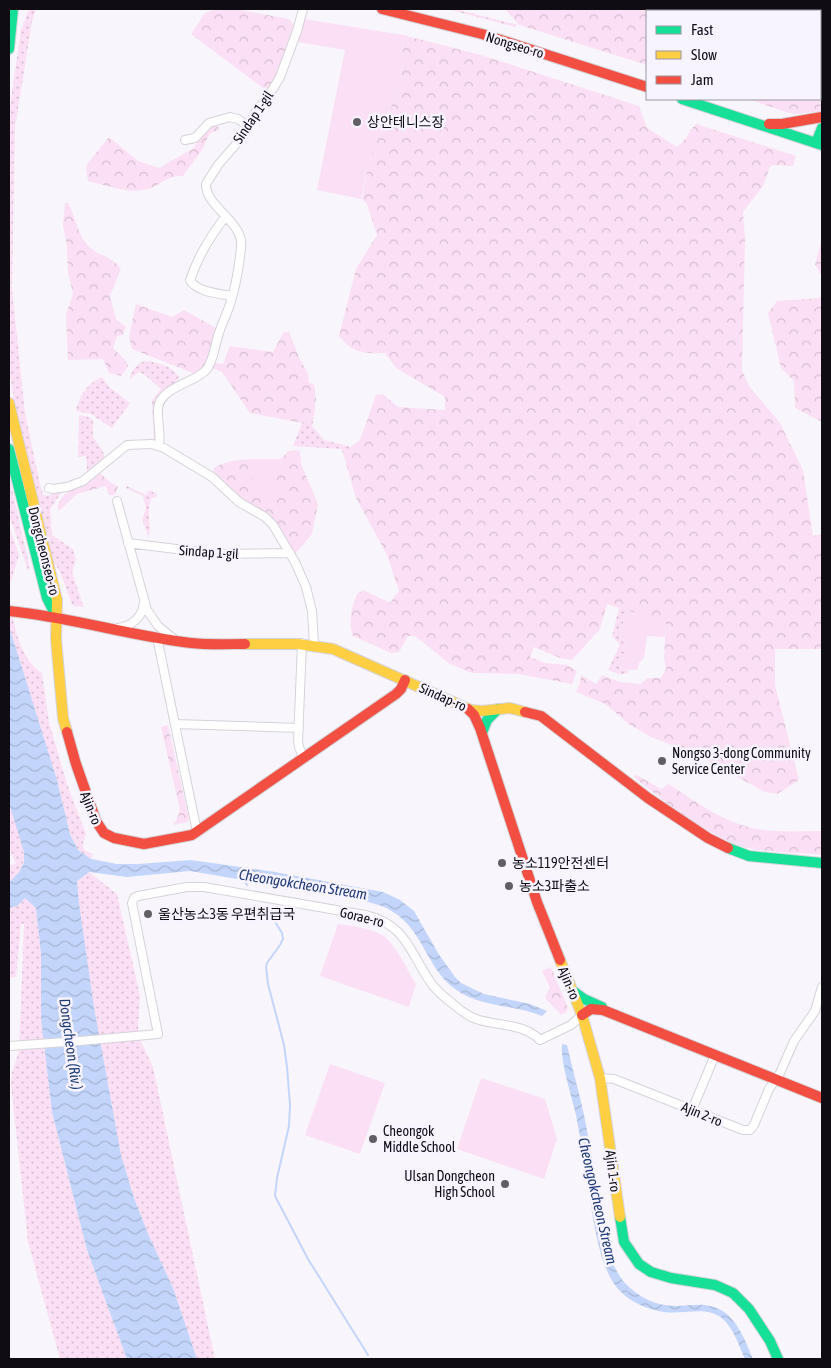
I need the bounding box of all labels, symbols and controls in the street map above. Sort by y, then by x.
legend [646,10,821,100]
text: Fast [691,21,713,38]
street label: Nongseo-ro [484,29,546,61]
text: Slow [691,46,717,63]
text: Jam [691,71,714,88]
street label: Sindap 1-gil [230,87,277,146]
place label: 상안테니스장 [367,114,444,130]
marker: 상안테니스장 [351,116,363,128]
street label: Dongcheonseo-ro [25,505,63,597]
street label: Sindap 1-gil [179,542,240,562]
street label: Sindap-ro [417,680,469,714]
place label: Nongso 3-dong Community Service Center [672,745,811,777]
marker: Nongso 3-dong Community Service Center [656,755,668,767]
street label: Ajin-ro [77,789,105,827]
place label: 농소119안전센터 [512,855,609,871]
marker: 농소119안전센터 [496,857,508,869]
water label: Cheongokcheon Stream [238,865,369,903]
place label: 농소3파출소 [519,878,590,894]
marker: 농소3파출소 [503,880,515,892]
street label: Gorae-ro [338,904,386,930]
place label: 울산농소3동 우편취급국 [158,906,295,922]
marker: 울산농소3동 우편취급국 [142,908,154,920]
street label: Ajin-ro [555,964,583,1002]
water label: Dongcheon (Riv.) [56,997,86,1091]
street label: Ajin 2-ro [679,1099,725,1129]
place label: Cheongok Middle School [383,1123,456,1155]
marker: Cheongok Middle School [367,1133,379,1145]
water label: Cheongokcheon Stream [575,1136,621,1266]
street label: Ajin 1-ro [602,1149,624,1193]
place label: Ulsan Dongcheon High School [404,1168,495,1200]
marker: Ulsan Dongcheon High School [499,1178,511,1190]

